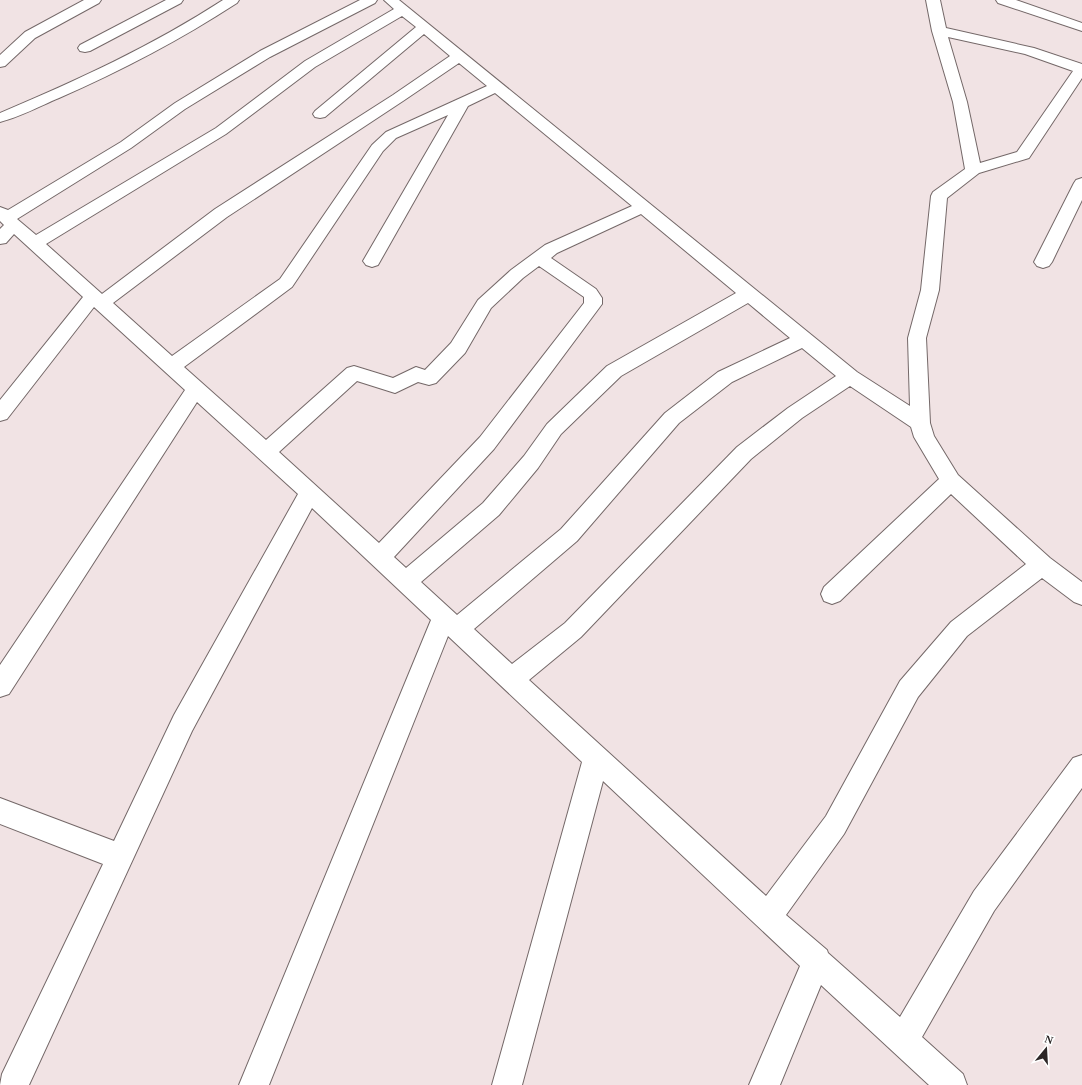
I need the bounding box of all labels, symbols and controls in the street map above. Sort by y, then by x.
north arrow [1026,1029,1066,1069]
text: N [1043,1033,1055,1046]

